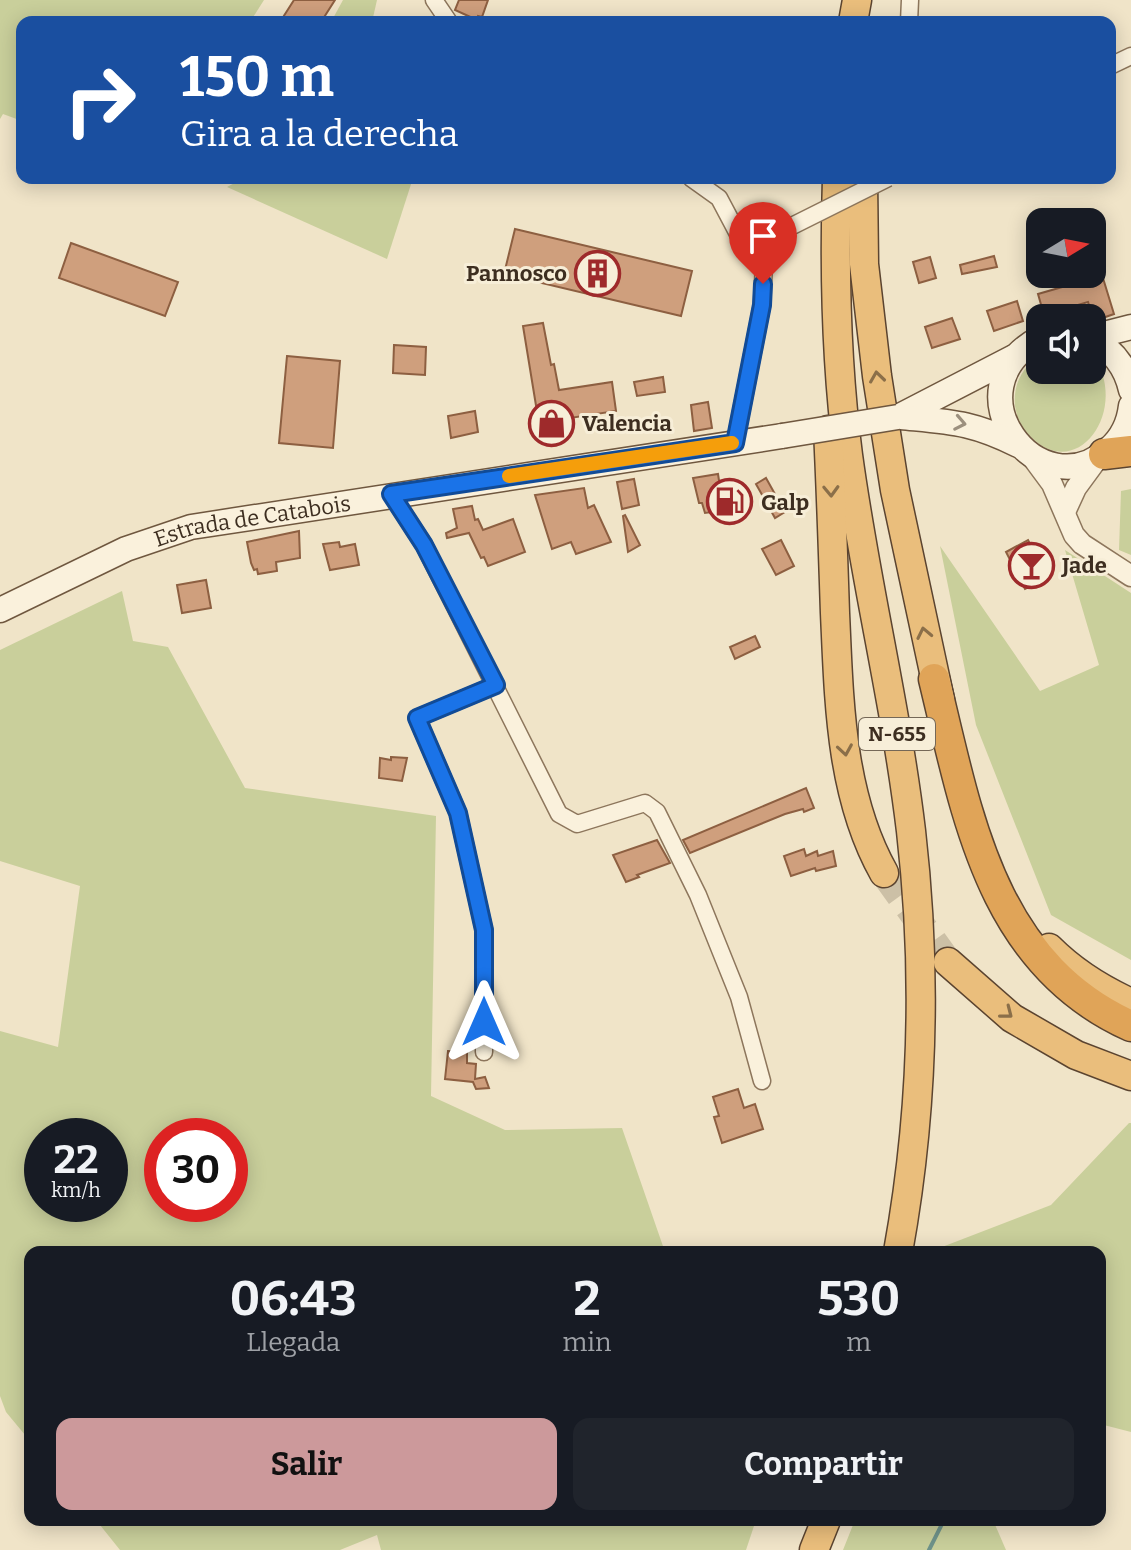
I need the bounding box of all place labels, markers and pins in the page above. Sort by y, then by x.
pin [729,202,797,284]
building icon: Pannosco [574,249,622,297]
place label: Pannosco [466,260,567,287]
shop icon: Valencia [527,399,575,447]
place label: Valencia [582,410,672,437]
fuel station icon: Galp [706,478,754,526]
place label: Galp [761,489,809,516]
bar icon: Jade [1007,541,1055,589]
place label: Jade [1061,552,1107,579]

